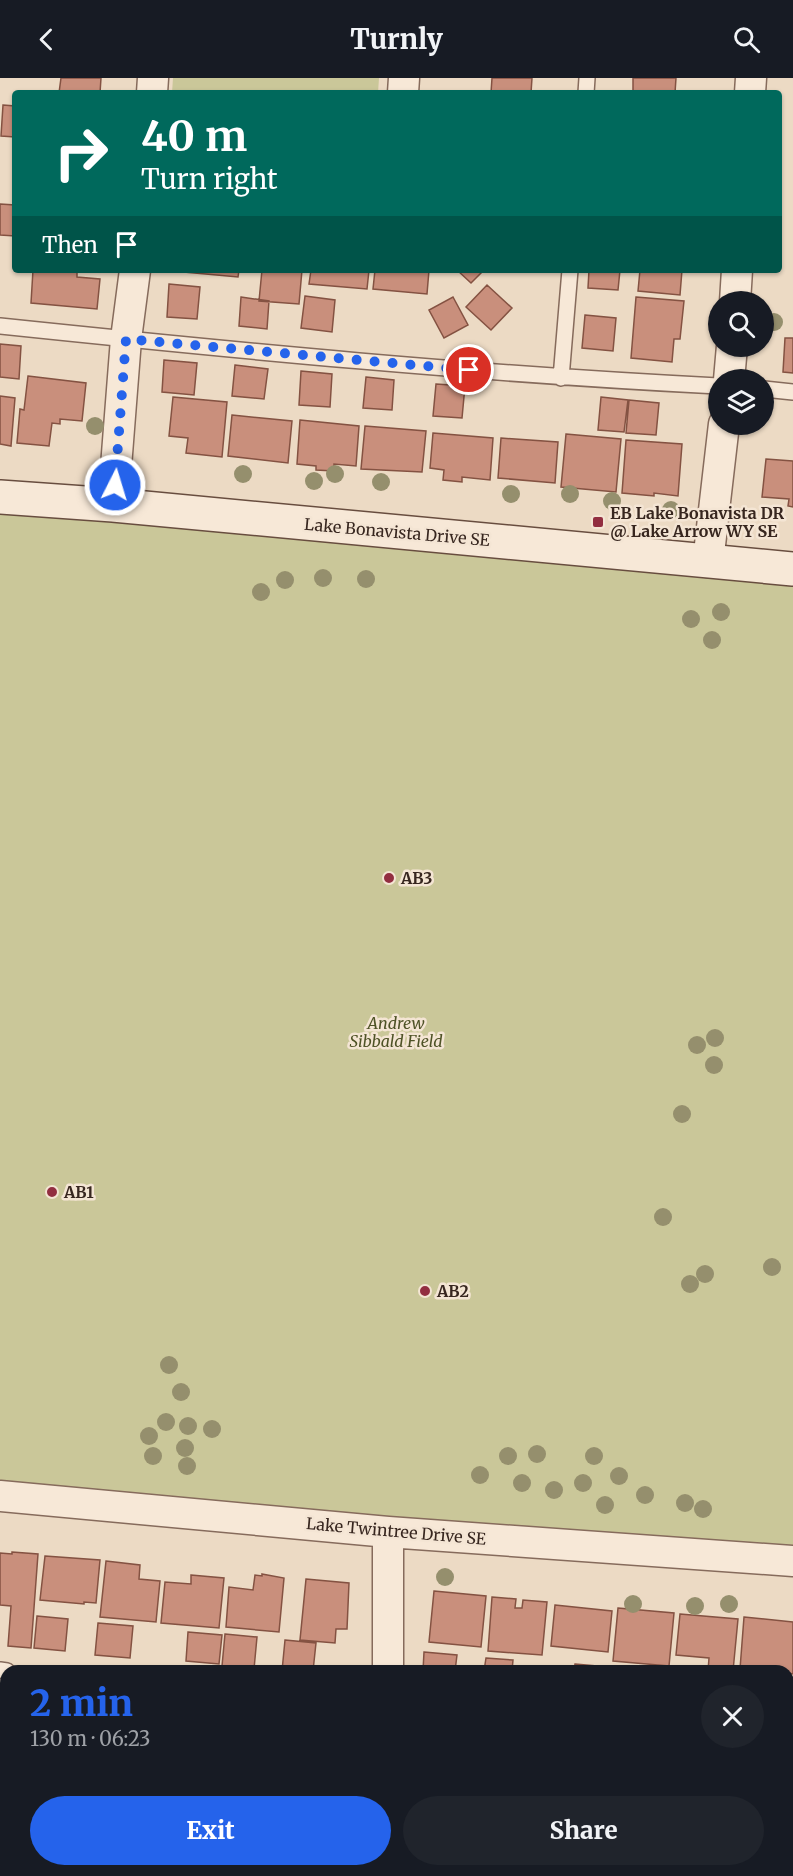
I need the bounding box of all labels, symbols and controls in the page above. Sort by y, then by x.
text: Turnly [350,22,443,56]
icon: back [30,23,63,56]
icon: search [730,23,763,56]
text: 40 m [141,110,247,162]
icon: right [42,114,120,192]
text: Turn right [141,162,278,196]
icon: arrive [110,228,143,261]
text: Then [42,231,98,259]
map controls [708,291,774,435]
button: search [708,291,774,357]
pin [443,344,494,395]
icon: arrive [452,353,485,386]
button: layers [708,369,774,435]
position arrow [83,453,147,517]
place label: EB Lake Bonavista DR @ Lake Arrow WY SE [610,503,784,541]
street label: Lake Bonavista Drive SE [303,514,491,550]
marker: EB Lake Bonavista DR @ Lake Arrow WY SE [591,515,605,529]
place label: AB3 [400,868,432,888]
marker: AB3 [382,871,396,885]
park label: Andrew Sibbald Field [349,1013,443,1051]
place label: AB1 [63,1182,94,1202]
marker: AB1 [45,1185,59,1199]
place label: AB2 [436,1281,469,1301]
marker: AB2 [418,1284,432,1298]
street label: Lake Twintree Drive SE [305,1513,488,1549]
text: 2 min [30,1681,133,1726]
button: close [701,1685,764,1748]
text: 130 m · 06:23 [30,1726,150,1751]
button: Exit [30,1796,391,1865]
button: Share [403,1796,764,1865]

